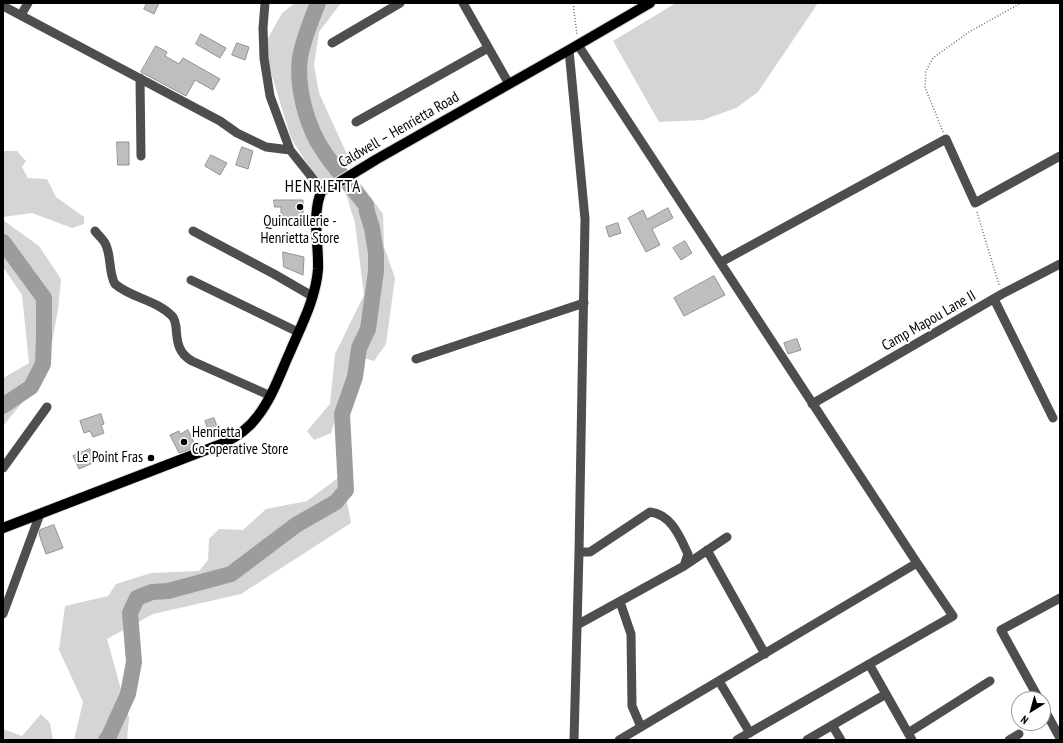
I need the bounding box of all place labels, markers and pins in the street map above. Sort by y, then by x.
marker: Quincaillerie - Henrietta Store [295,202,305,212]
place label: Quincaillerie - Henrietta Store [260,213,340,248]
place label: Henrietta Co-operative Store [192,424,288,459]
marker: Henrietta Co-operative Store [179,437,189,447]
place label: Le Point Fras [77,449,143,467]
marker: Le Point Fras [146,453,156,463]

